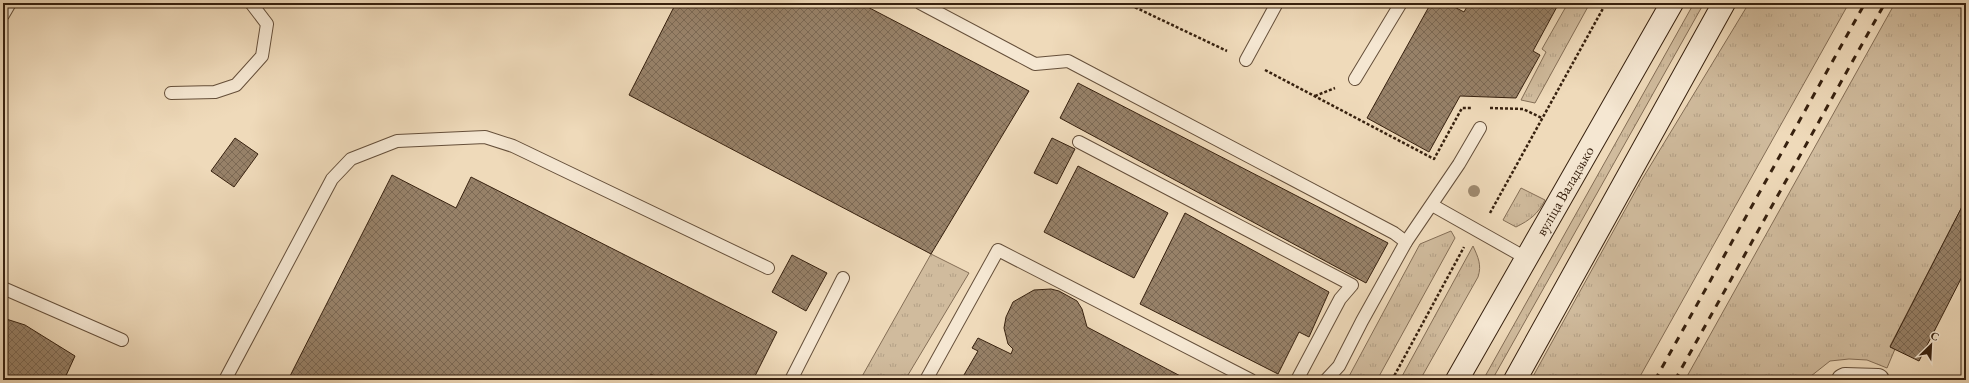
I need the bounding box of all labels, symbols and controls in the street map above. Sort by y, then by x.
street label: вуліца Валадзько [1531,142,1598,239]
north arrow [1911,325,1951,365]
text: С [1929,328,1942,344]

